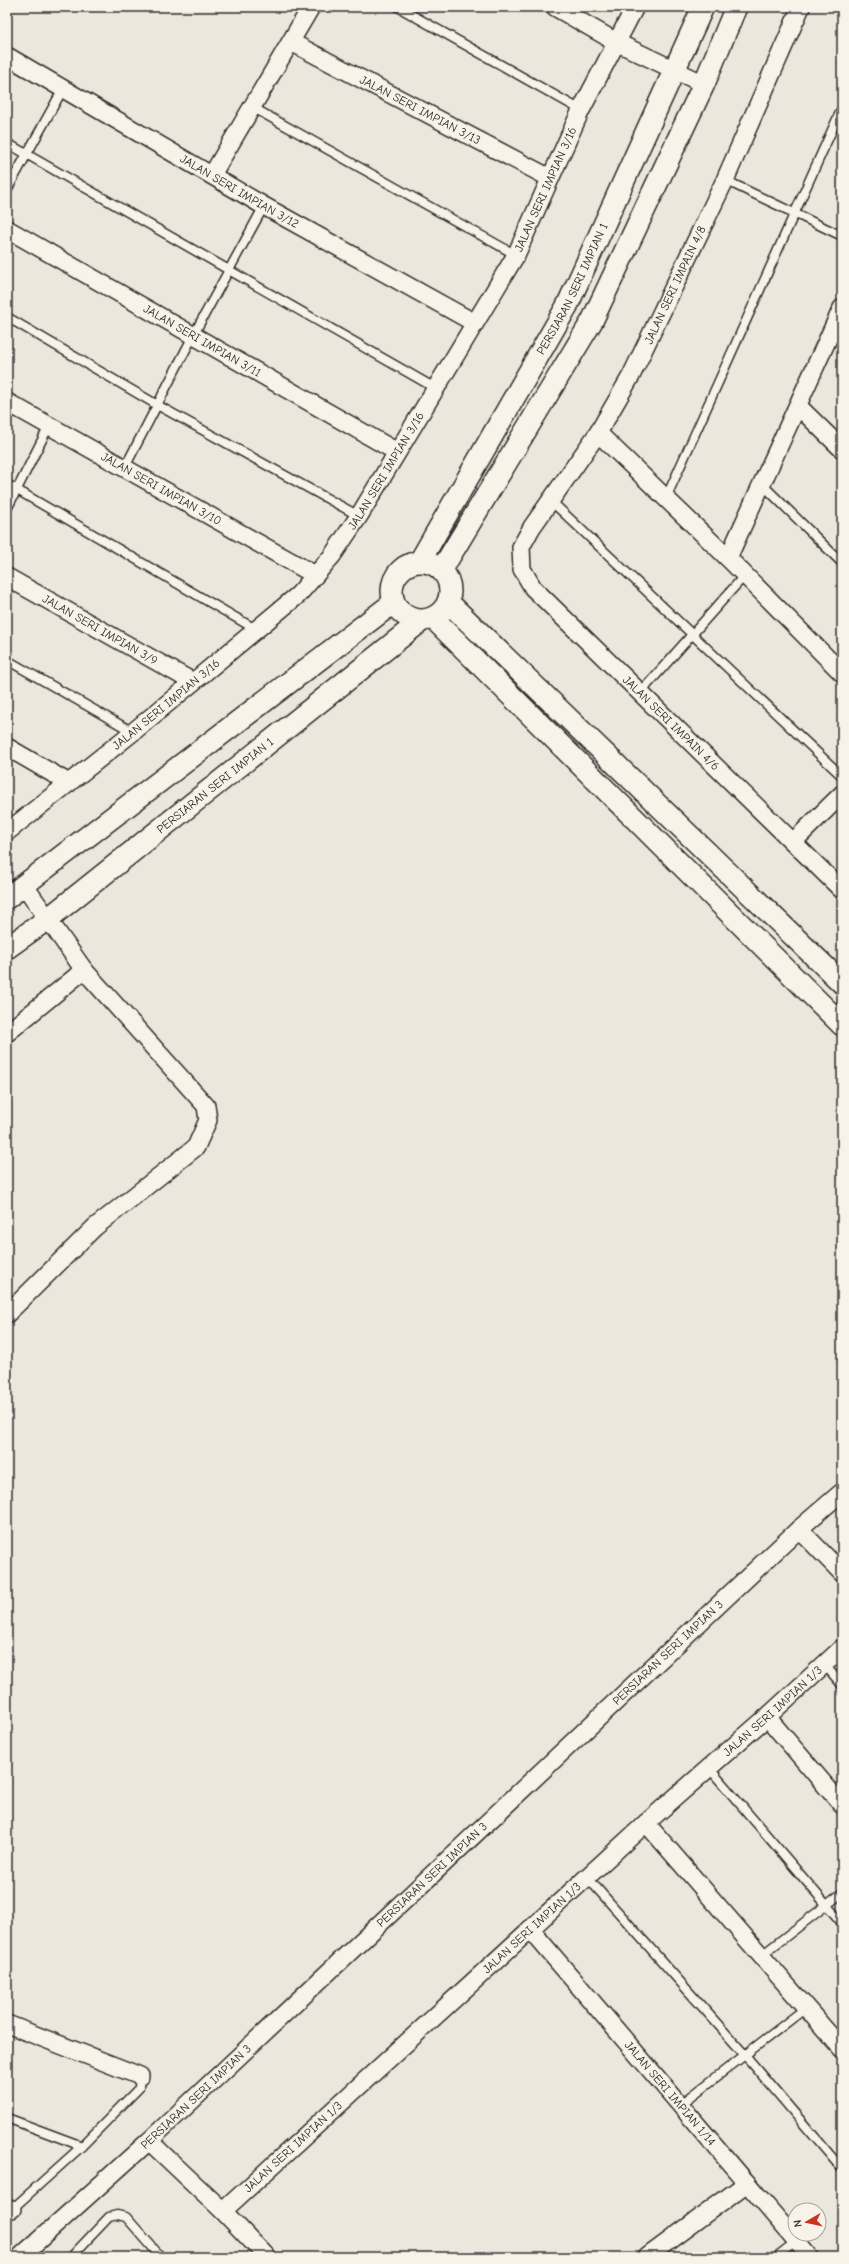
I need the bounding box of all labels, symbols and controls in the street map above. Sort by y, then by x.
street label: JALAN SERI IMPIAN 3/13 [357,72,483,147]
street label: JALAN SERI IMPIAN 3/16 [512,125,579,254]
street label: JALAN SERI IMPIAN 3/12 [178,152,301,231]
street label: PERSIARAN SERI IMPIAN 1 [533,221,611,357]
street label: JALAN SERI IMPAIN 4/8 [641,224,709,346]
street label: JALAN SERI IMPIAN 3/11 [141,302,264,380]
street label: JALAN SERI IMPIAN 3/16 [345,409,427,532]
street label: JALAN SERI IMPIAN 3/10 [99,449,224,528]
street label: JALAN SERI IMPIAN 3/9 [40,592,160,668]
street label: JALAN SERI IMPIAN 3/16 [110,656,223,753]
street label: JALAN SERI IMPAIN 4/6 [620,673,722,773]
street label: PERSIARAN SERI IMPIAN 1 [154,735,276,836]
street label: PERSIARAN SERI IMPIAN 3 [610,1597,726,1708]
street label: JALAN SERI IMPIAN 1/3 [720,1663,825,1759]
street label: PERSIARAN SERI IMPIAN 3 [374,1819,490,1930]
street label: JALAN SERI IMPIAN 1/3 [480,1879,584,1976]
street label: JALAN SERI IMPIAN 1/14 [622,2038,719,2148]
street label: PERSIARAN SERI IMPIAN 3 [138,2041,254,2152]
street label: JALAN SERI IMPIAN 1/3 [241,2098,345,2195]
north arrow [787,2202,827,2242]
text: N [791,2219,805,2228]

